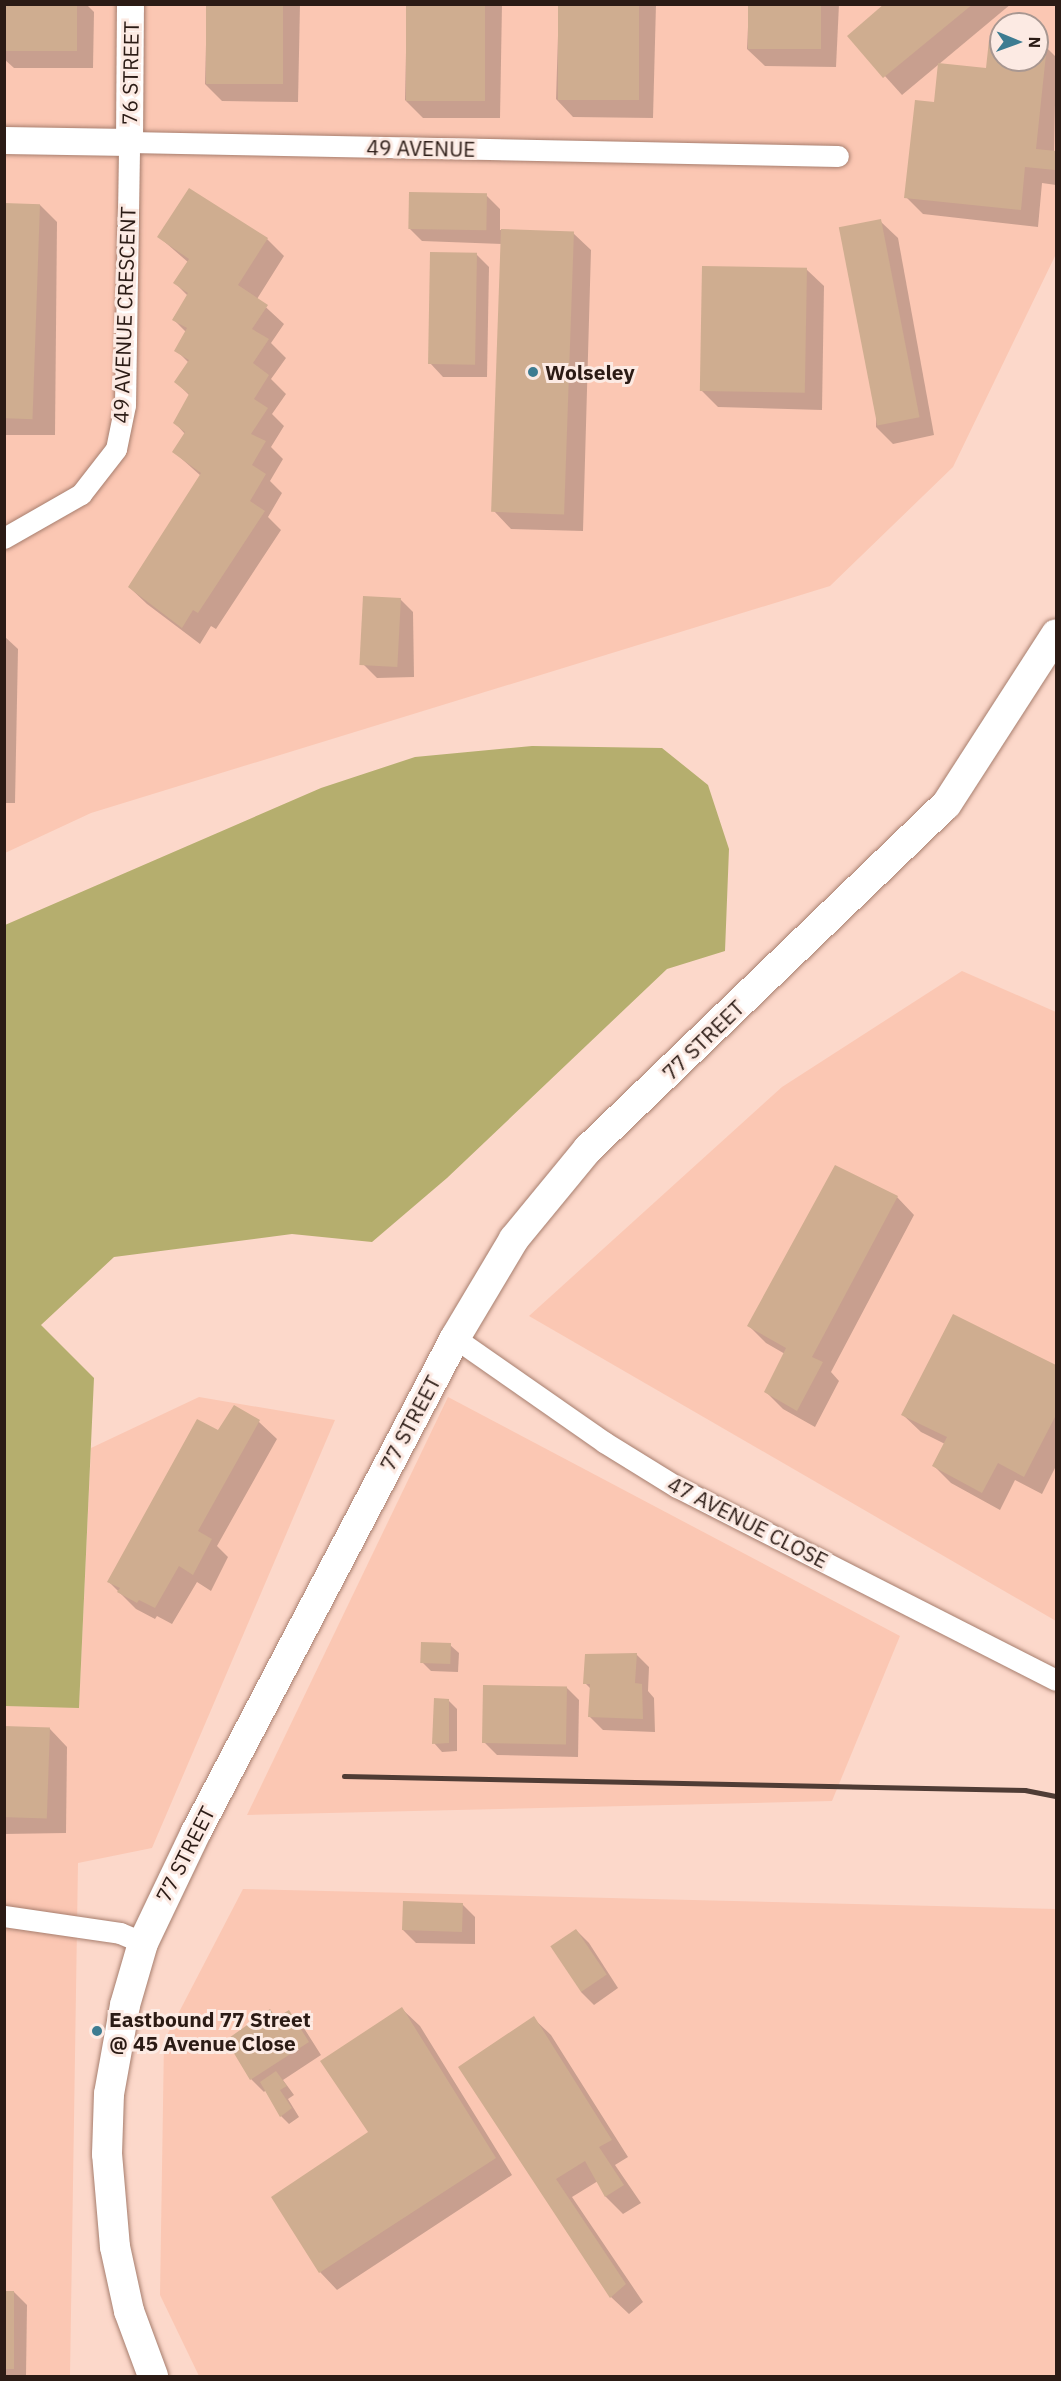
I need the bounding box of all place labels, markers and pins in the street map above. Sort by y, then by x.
place label: Wolseley [545,359,635,385]
marker: Wolseley [526,365,540,379]
place label: Eastbound 77 Street @ 45 Avenue Close [109,2006,311,2056]
marker: Eastbound 77 Street @ 45 Avenue Close [90,2024,104,2038]

